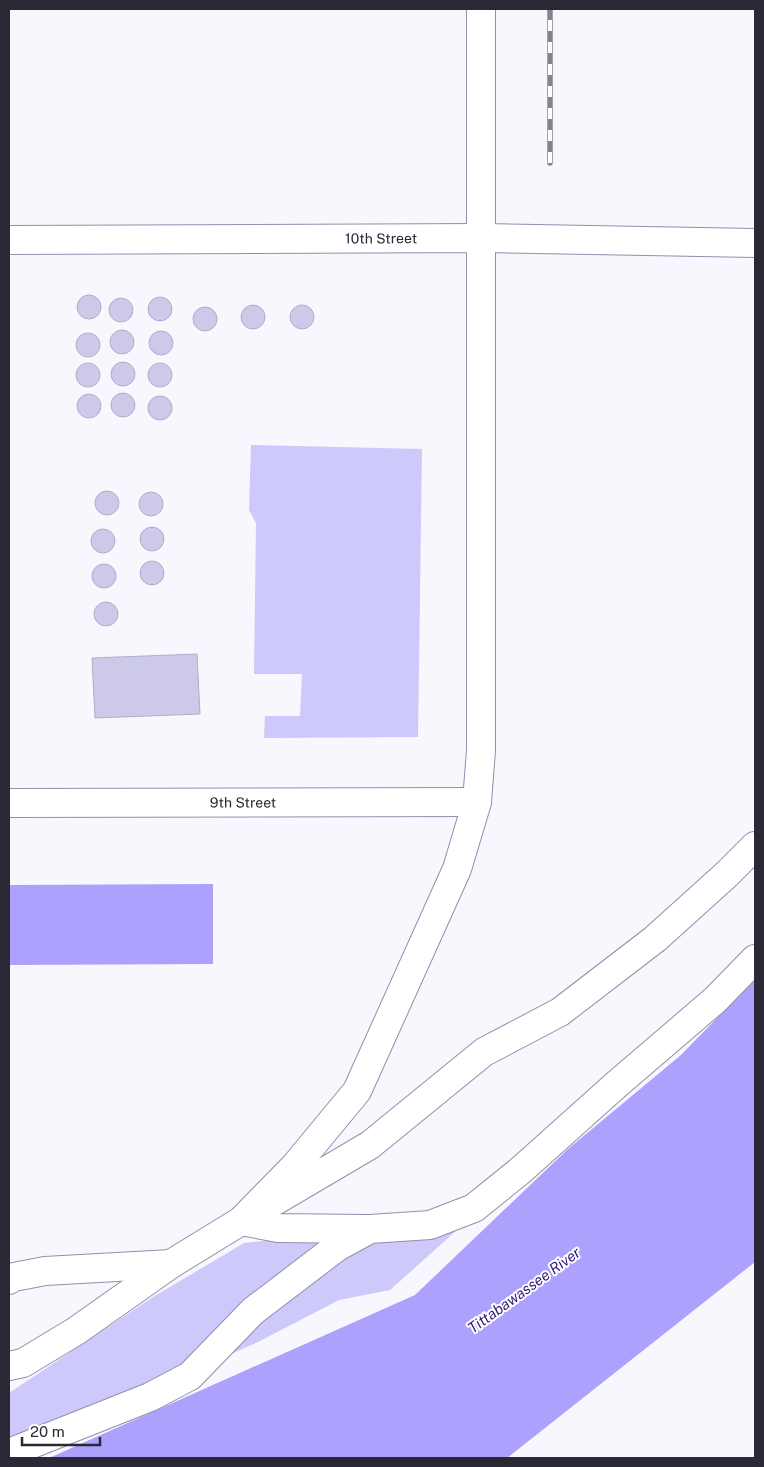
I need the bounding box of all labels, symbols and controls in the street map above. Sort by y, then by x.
street label: 10th Street [345,230,417,247]
street label: 9th Street [210,794,276,811]
water label: Tittabawassee River [465,1243,584,1336]
scale bar [22,1414,100,1446]
text: 20 m [30,1423,65,1440]

